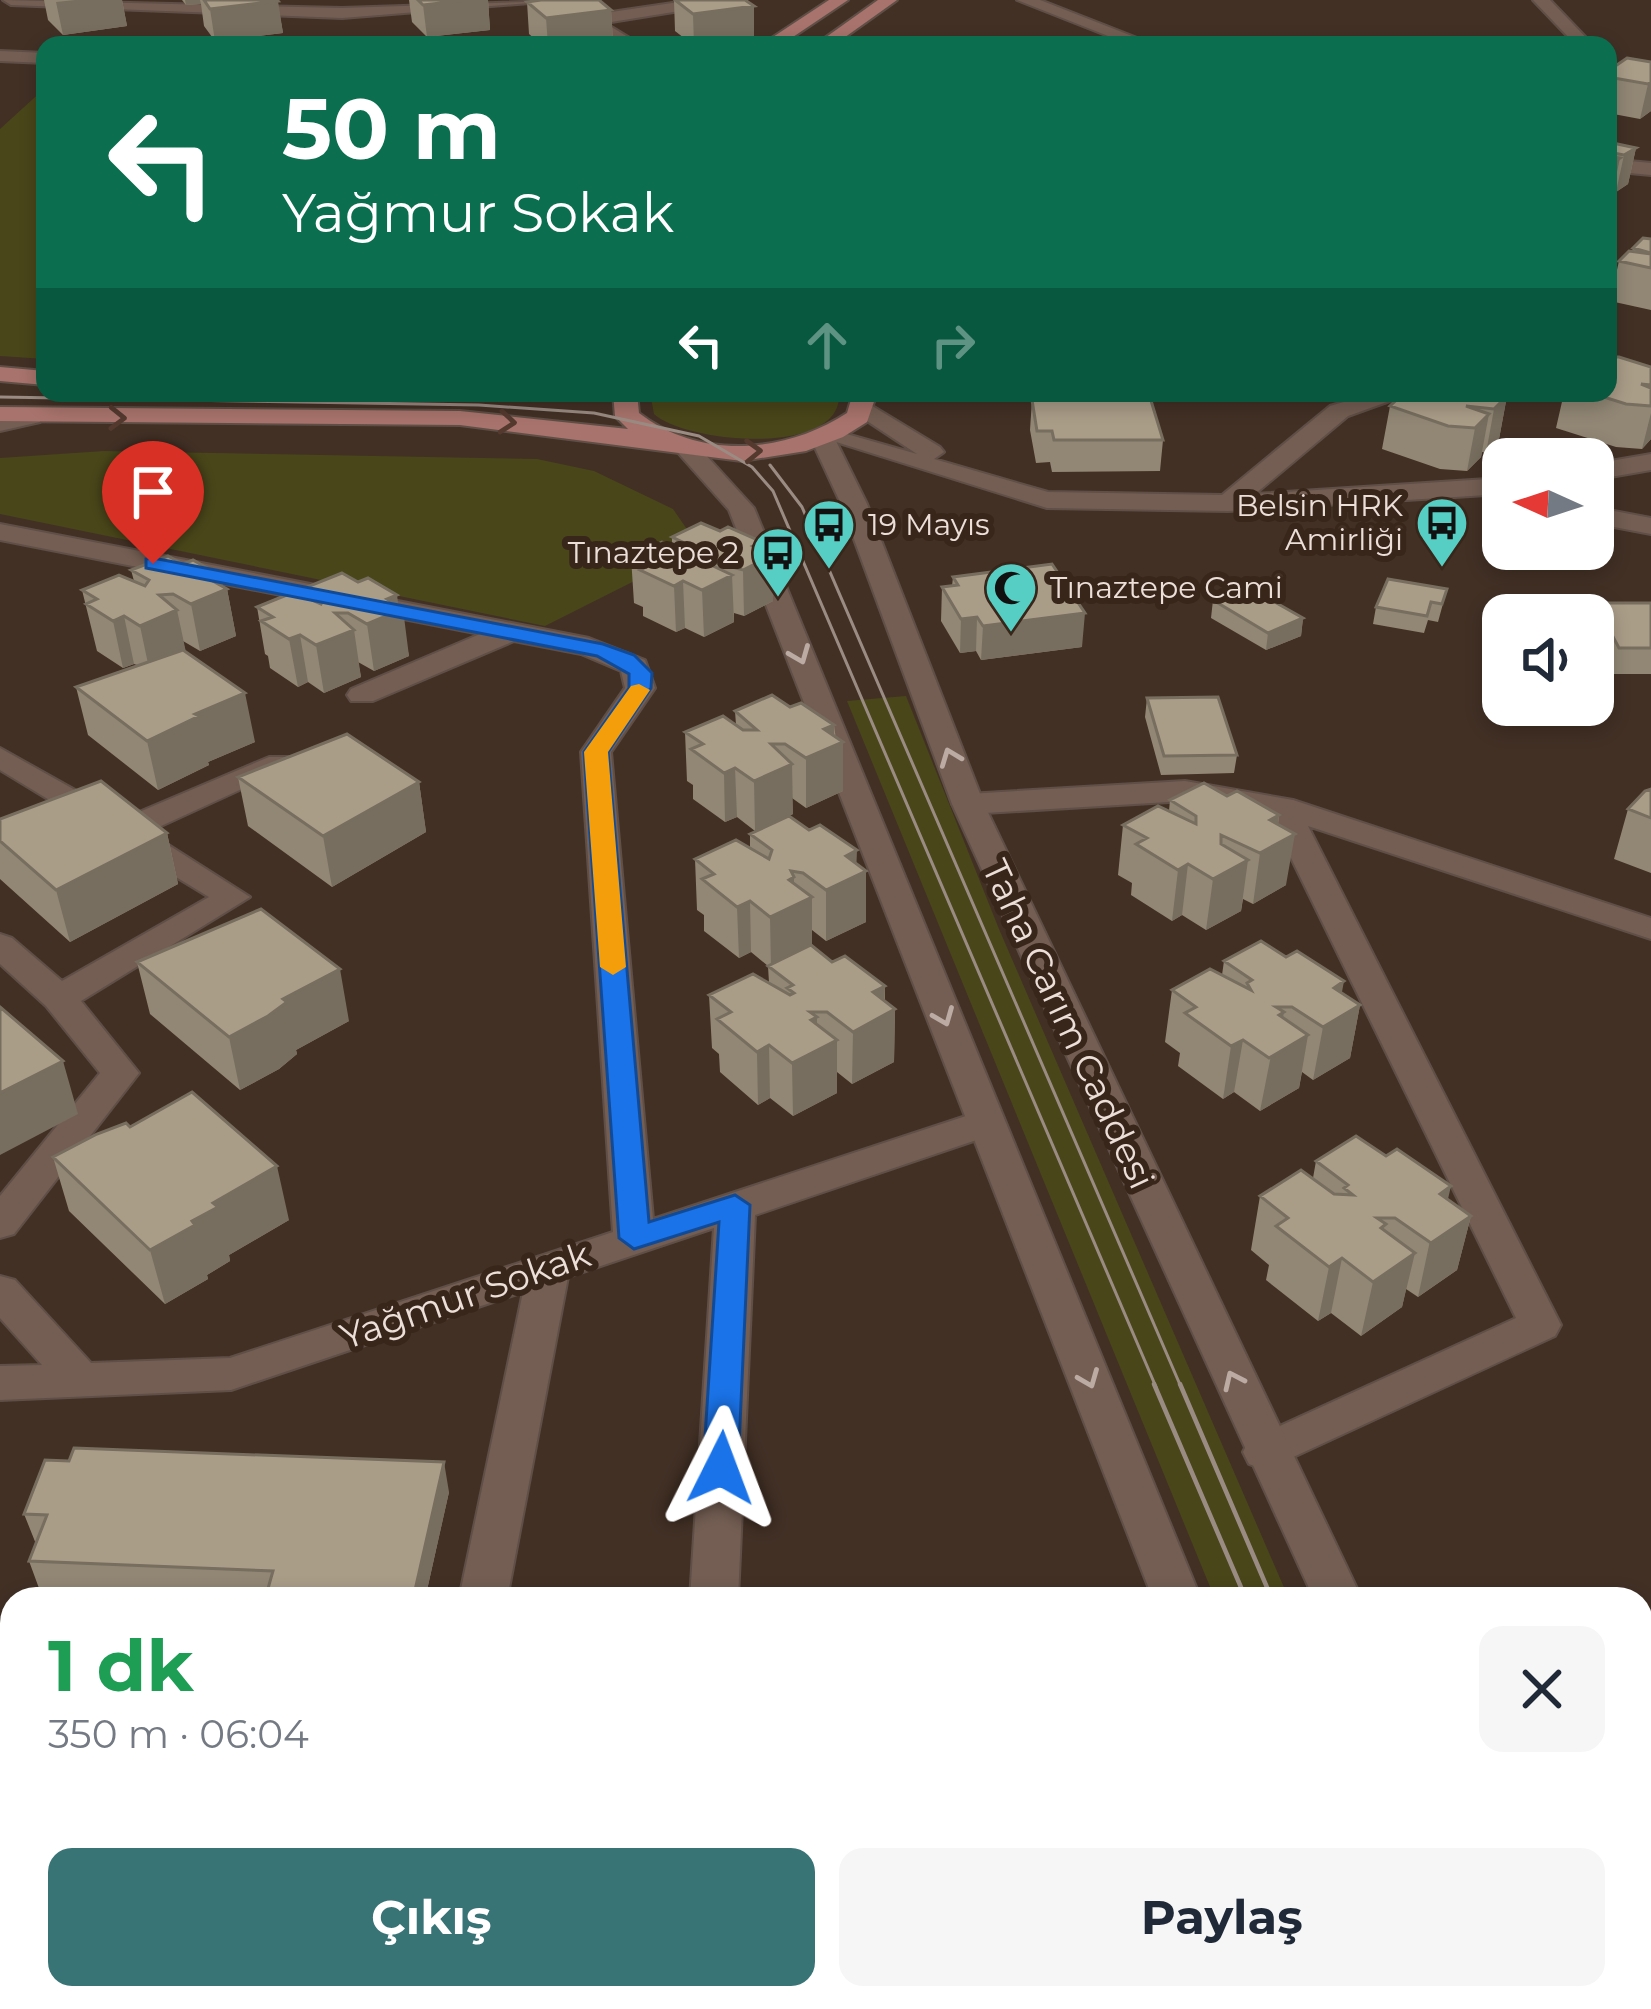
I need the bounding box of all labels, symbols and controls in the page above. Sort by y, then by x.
text: 50 m [282,78,501,180]
icon: left [84,84,240,240]
text: Yağmur Sokak [282,180,674,246]
icon: left [668,312,734,378]
icon: ahead [794,312,860,378]
icon: right [920,312,986,378]
one-way arrow [109,405,127,431]
one-way arrow [498,409,517,434]
one-way arrow [744,438,763,464]
north arrow [1482,438,1614,570]
map controls [1482,438,1614,726]
pin [102,441,204,564]
icon: arrive [120,459,186,525]
place label: Belsin HRK Amirliği [1236,487,1404,558]
bus stop icon: Belsin HRK Amirliği [1414,495,1470,569]
bus stop icon: 19 Mayıs [801,497,857,571]
place label: 19 Mayıs [868,506,990,543]
bus stop icon: Tınaztepe 2 [750,525,806,599]
place label: Tınaztepe 2 [568,534,739,571]
mosque icon: Tınaztepe Cami [983,560,1039,634]
place label: Tınaztepe Cami [1050,569,1283,606]
button: sound [1482,594,1614,726]
one-way arrow [786,643,810,664]
one-way arrow [940,748,965,769]
street label: Taha Carım Caddesi [973,852,1165,1196]
one-way arrow [930,1005,954,1026]
street label: Yağmur Sokak [334,1232,596,1358]
one-way arrow [1075,1368,1099,1389]
one-way arrow [1223,1371,1247,1392]
position arrow [658,1405,784,1531]
text: 1 dk [48,1621,194,1709]
button: close [1479,1626,1605,1752]
text: 350 m · 06:04 [48,1710,309,1758]
button: Çıkış [48,1848,815,1986]
button: Paylaş [839,1848,1605,1986]

